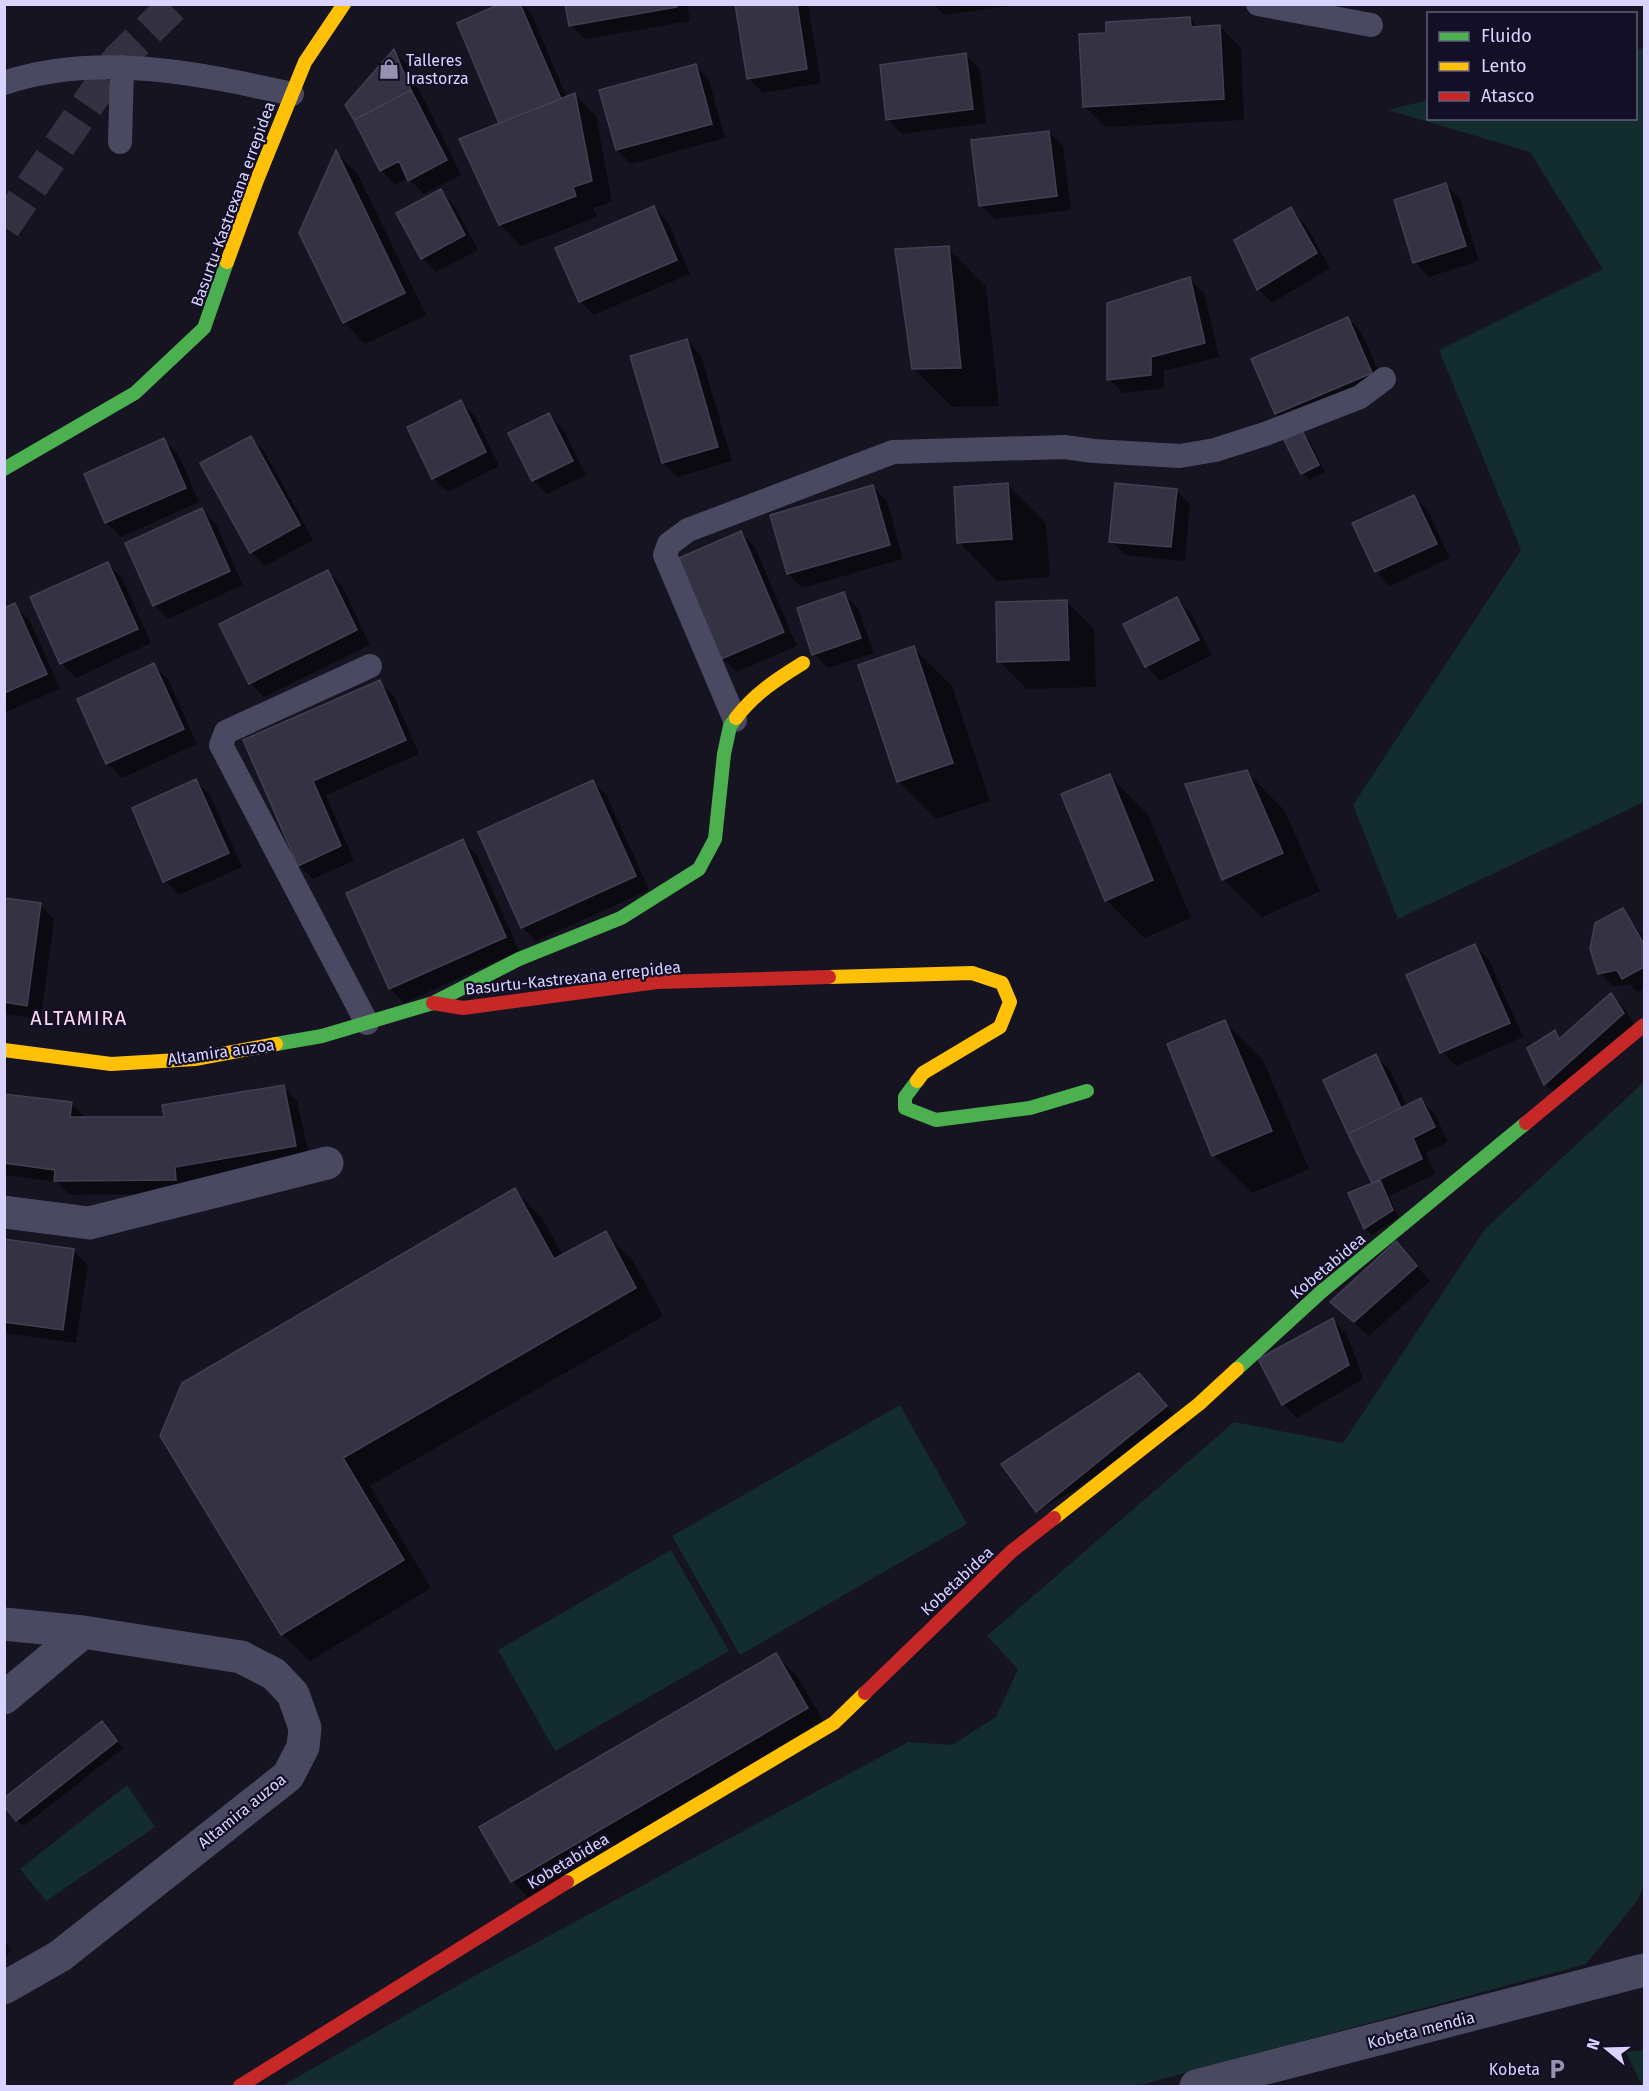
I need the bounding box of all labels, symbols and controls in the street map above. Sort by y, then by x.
legend [1427,12,1637,120]
text: Fluido [1481,25,1532,47]
place label: Talleres Irastorza [406,51,469,88]
text: Lento [1481,55,1527,77]
shop icon: Talleres Irastorza [377,57,401,81]
text: Atasco [1481,85,1534,107]
street label: Basurtu-Kastrexana errepidea [187,99,279,309]
street label: Basurtu-Kastrexana errepidea [464,957,682,999]
district label: ALTAMIRA [30,1006,128,1030]
street label: Altamira auzoa [166,1035,276,1069]
street label: Kobetabidea [1287,1229,1369,1303]
street label: Kobetabidea [917,1543,997,1619]
street label: Altamira auzoa [194,1770,290,1852]
street label: Kobetabidea [524,1829,612,1893]
street label: Kobeta mendia [1365,2007,1477,2053]
north arrow [1577,2019,1637,2079]
text: N [1583,2036,1604,2052]
parking icon: Kobeta [1545,2057,1569,2081]
place label: Kobeta [1489,2060,1540,2079]

